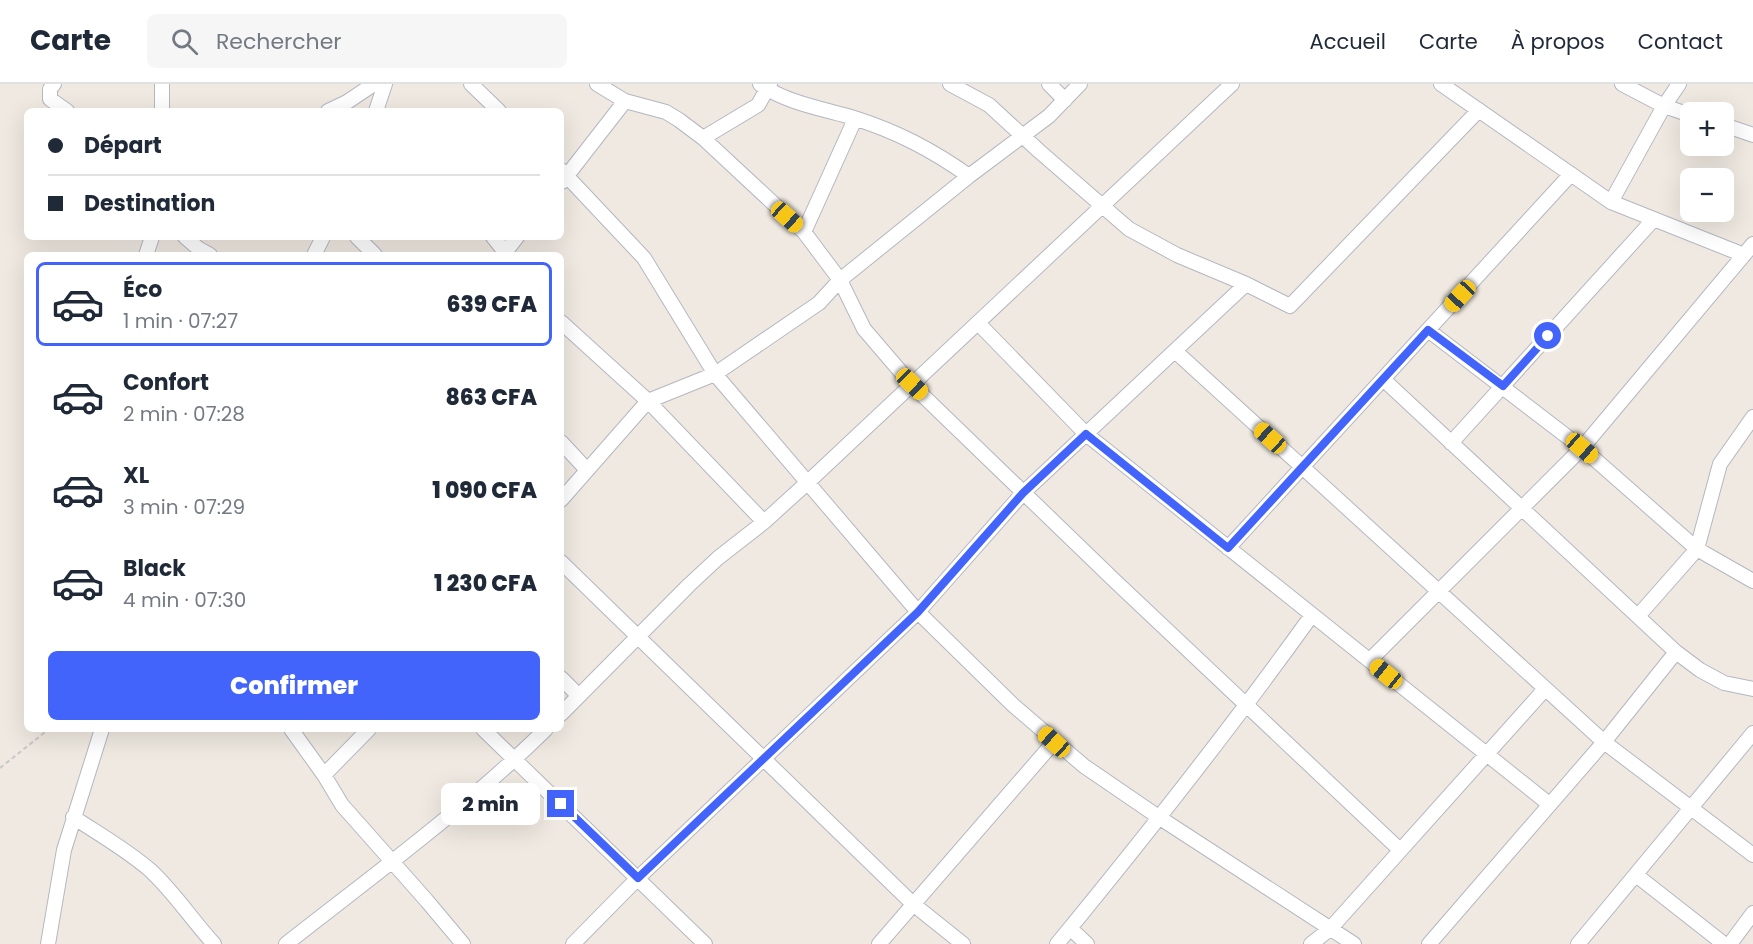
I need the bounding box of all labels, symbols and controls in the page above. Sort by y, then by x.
search box [147,14,567,68]
text: Carte [30,21,111,60]
icon: search [168,25,201,58]
text: Rechercher [216,26,342,57]
text: Accueil [1309,27,1386,56]
text: Carte [1419,27,1478,56]
text: À propos [1511,27,1605,56]
text: Contact [1638,27,1723,56]
map controls [1680,102,1734,222]
button: + [1680,102,1734,156]
text: Départ [84,130,162,161]
button: − [1680,168,1734,222]
text: Destination [84,188,215,219]
car [768,198,806,236]
text: Éco [123,274,162,305]
icon: car [51,277,105,331]
car [1441,277,1479,315]
text: 639 CFA [446,289,537,320]
text: 1 min · 07:27 [123,307,238,335]
route start [1534,322,1561,349]
car [893,365,931,403]
text: Confort [123,367,209,398]
icon: car [51,370,105,424]
text: 863 CFA [445,382,537,413]
text: 2 min · 07:28 [123,400,245,428]
car [1251,419,1289,457]
car [1563,429,1601,467]
text: XL [123,460,149,491]
icon: car [51,463,105,517]
text: 1 090 CFA [432,475,537,506]
text: 3 min · 07:29 [123,493,245,521]
text: Black [123,553,186,584]
icon: car [51,556,105,610]
text: 1 230 CFA [434,568,537,599]
text: 4 min · 07:30 [123,586,246,614]
button: Confirmer [48,651,540,720]
car [1366,656,1406,692]
car [1035,723,1073,761]
callout: 2 min [441,783,540,825]
text: 2 min [462,790,519,818]
route end [547,790,574,817]

